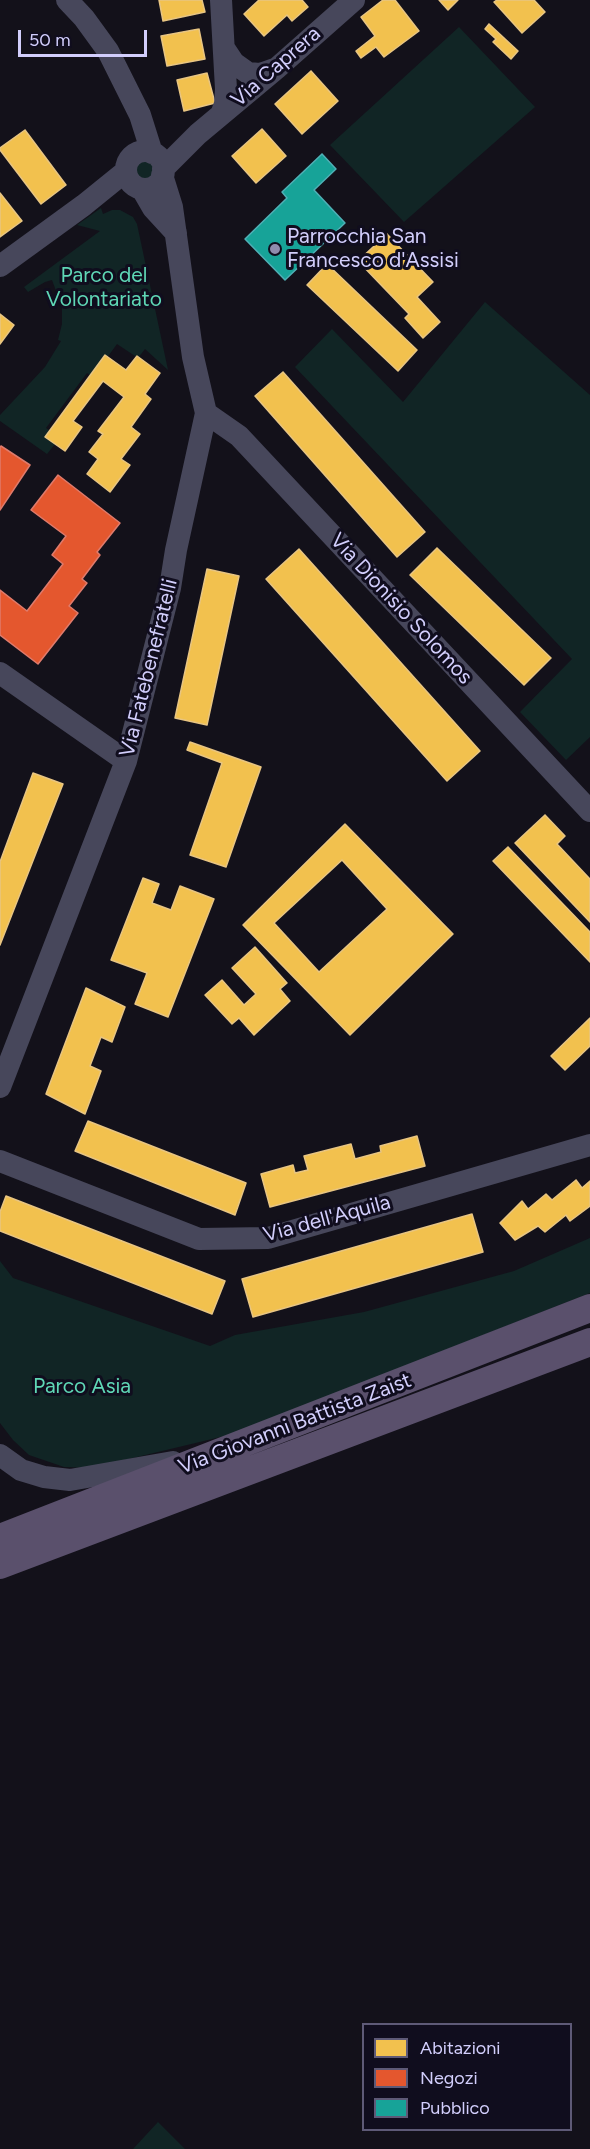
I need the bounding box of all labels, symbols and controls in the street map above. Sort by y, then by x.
scale bar [21,18,150,56]
street label: Via Caprera [226,21,326,113]
text: 50 m [29,29,71,51]
place label: Parrocchia San Francesco d'Assisi [287,224,459,274]
marker: Parrocchia San Francesco d'Assisi [268,242,282,256]
park label: Parco del Volontariato [46,263,162,313]
street label: Via Dionisio Solomos [325,528,477,690]
street label: Via Fatebenefratelli [115,576,183,760]
street label: Via dell'Aquila [261,1190,393,1248]
street label: Via Giovanni Battista Zaist [175,1368,415,1480]
park label: Parco Asia [33,1374,131,1400]
legend [362,2023,572,2131]
text: Abitazioni [420,2037,501,2059]
text: Negozi [420,2067,478,2089]
text: Pubblico [420,2097,490,2119]

